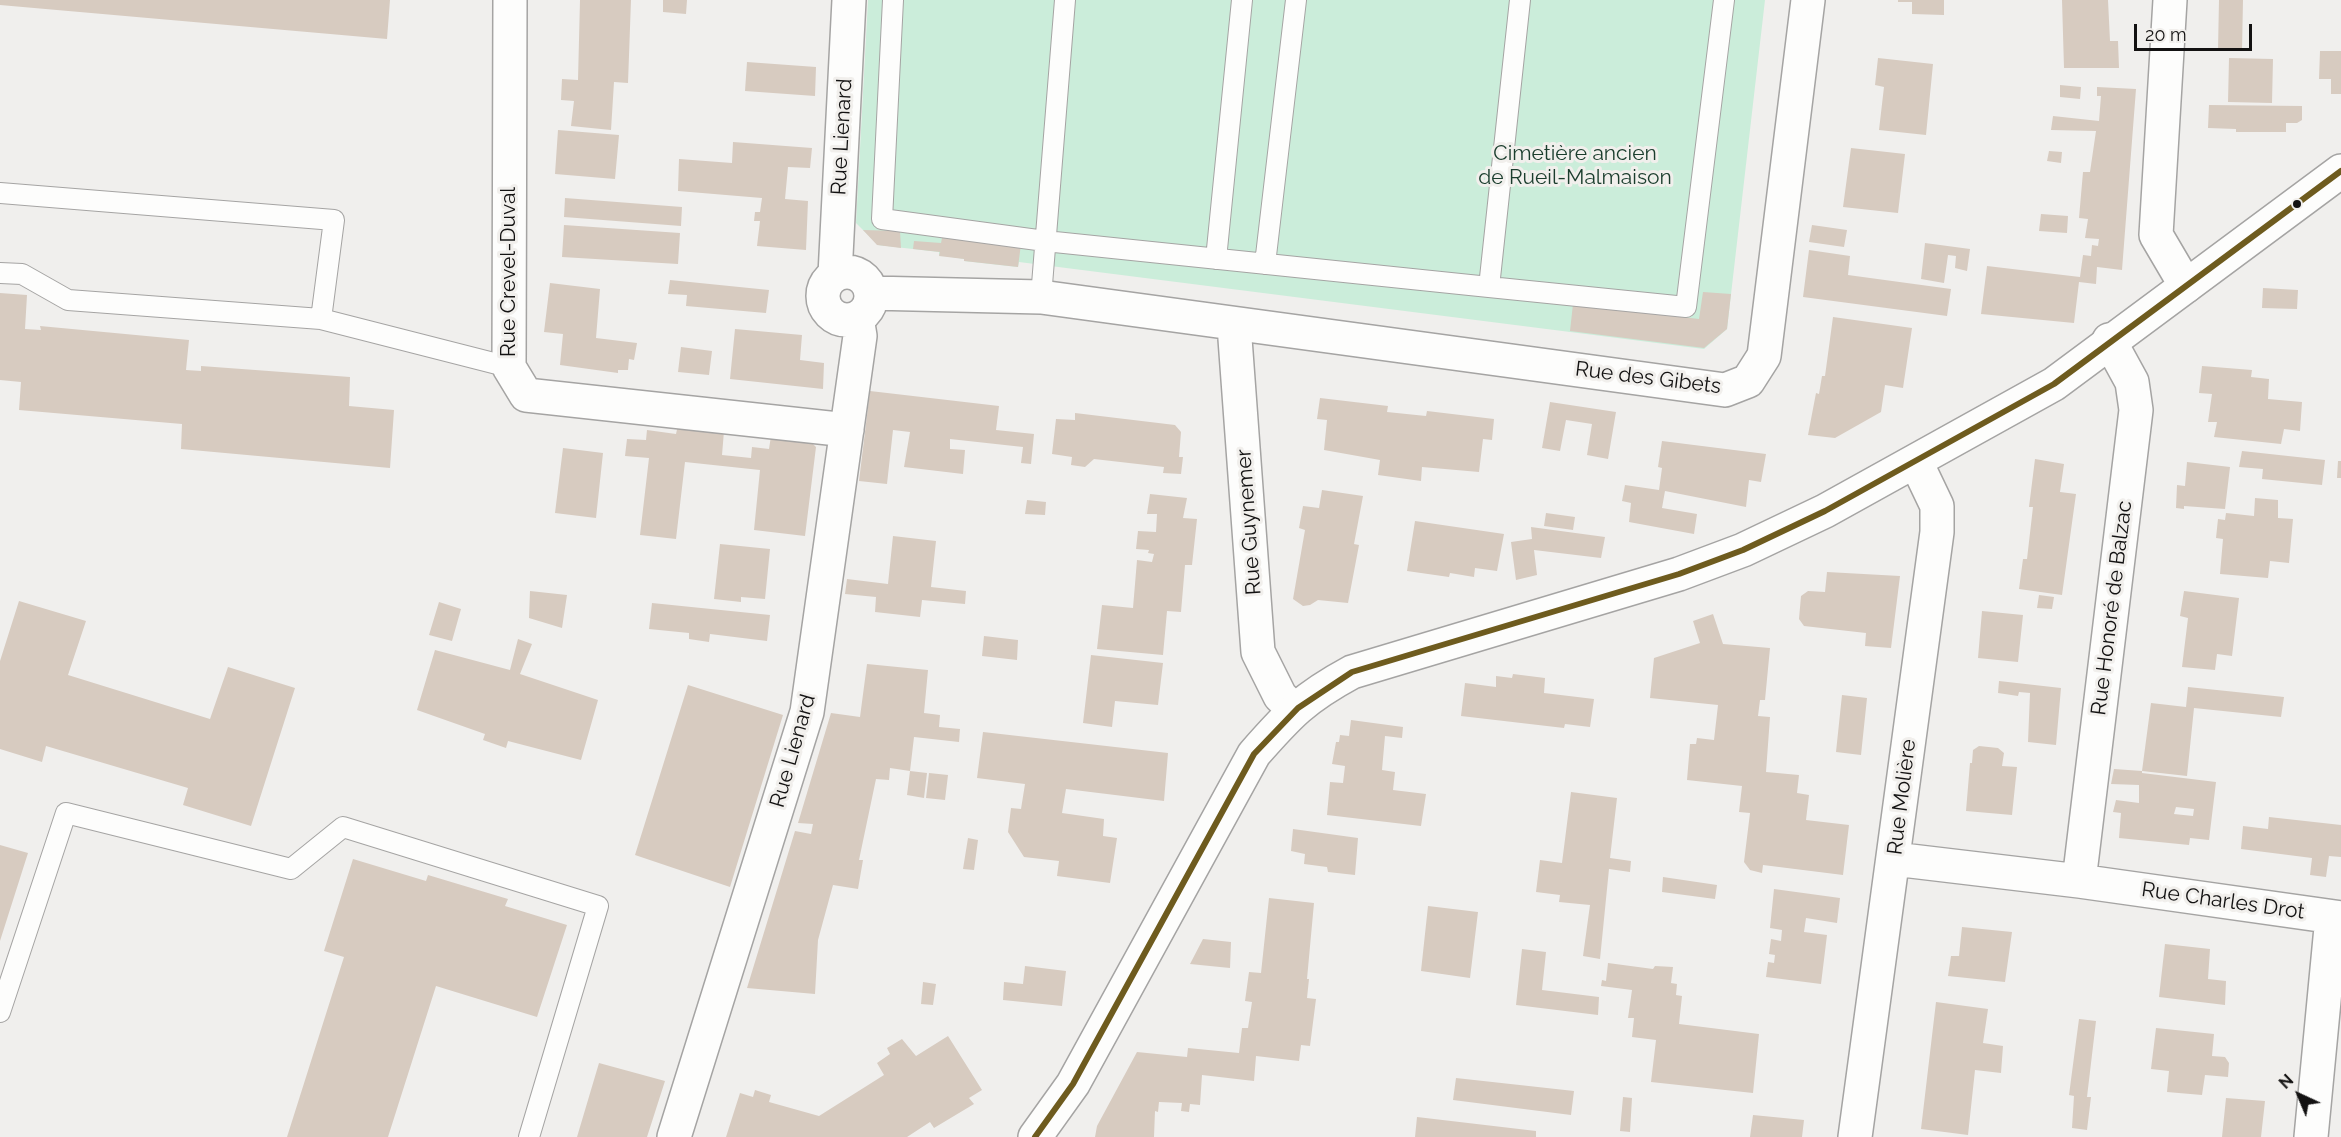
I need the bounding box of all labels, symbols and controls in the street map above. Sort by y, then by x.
scale bar [2137,12,2256,50]
text: 20 m [2145,24,2187,45]
street label: Rue Lienard [826,78,858,196]
park label: Cimetière ancien de Rueil-Malmaison [1478,141,1672,191]
street label: Rue Crevel-Duval [496,187,522,357]
unlabelled marker [2291,198,2303,210]
street label: Rue des Gibets [1574,357,1722,399]
street label: Rue Guynemer [1231,448,1267,596]
street label: Rue Honoré de Balzac [2086,499,2138,717]
street label: Rue Lienard [765,691,821,811]
street label: Rue Molière [1882,738,1922,856]
street label: Rue Charles Drot [2140,877,2306,925]
north arrow [2269,1065,2329,1125]
text: N [2275,1071,2297,1093]

